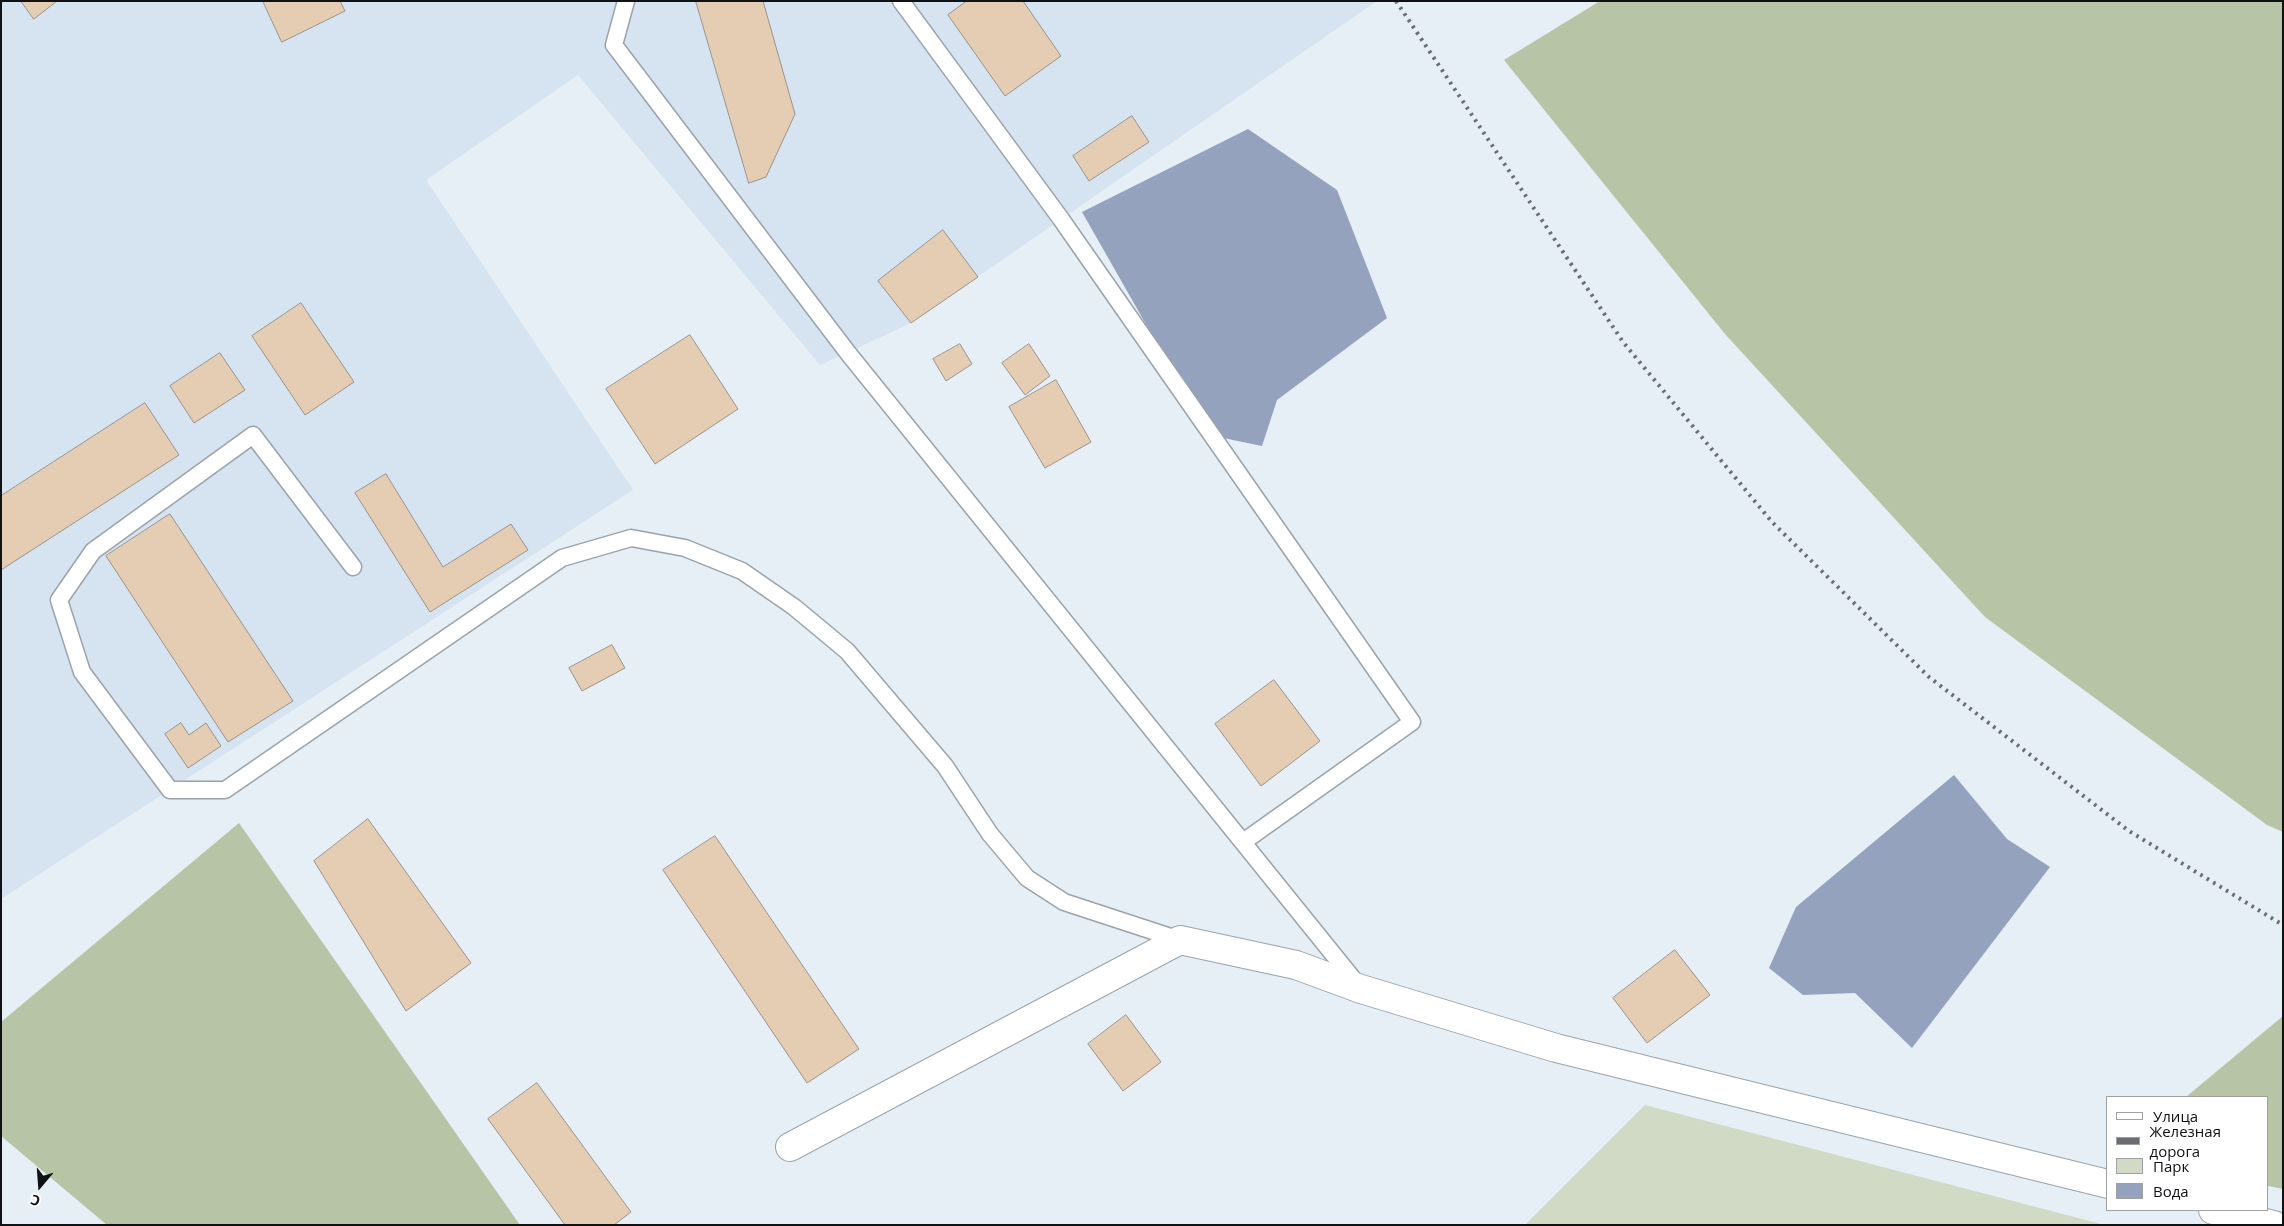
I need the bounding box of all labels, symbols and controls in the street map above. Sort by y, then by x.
legend [2106,1096,2269,1211]
text: Улица [2153,1106,2198,1126]
text: Железная дорога [2150,1121,2221,1161]
text: Парк [2153,1156,2189,1176]
north arrow [15,1161,65,1211]
text: Вода [2153,1181,2189,1201]
text: С [28,1190,42,1211]

